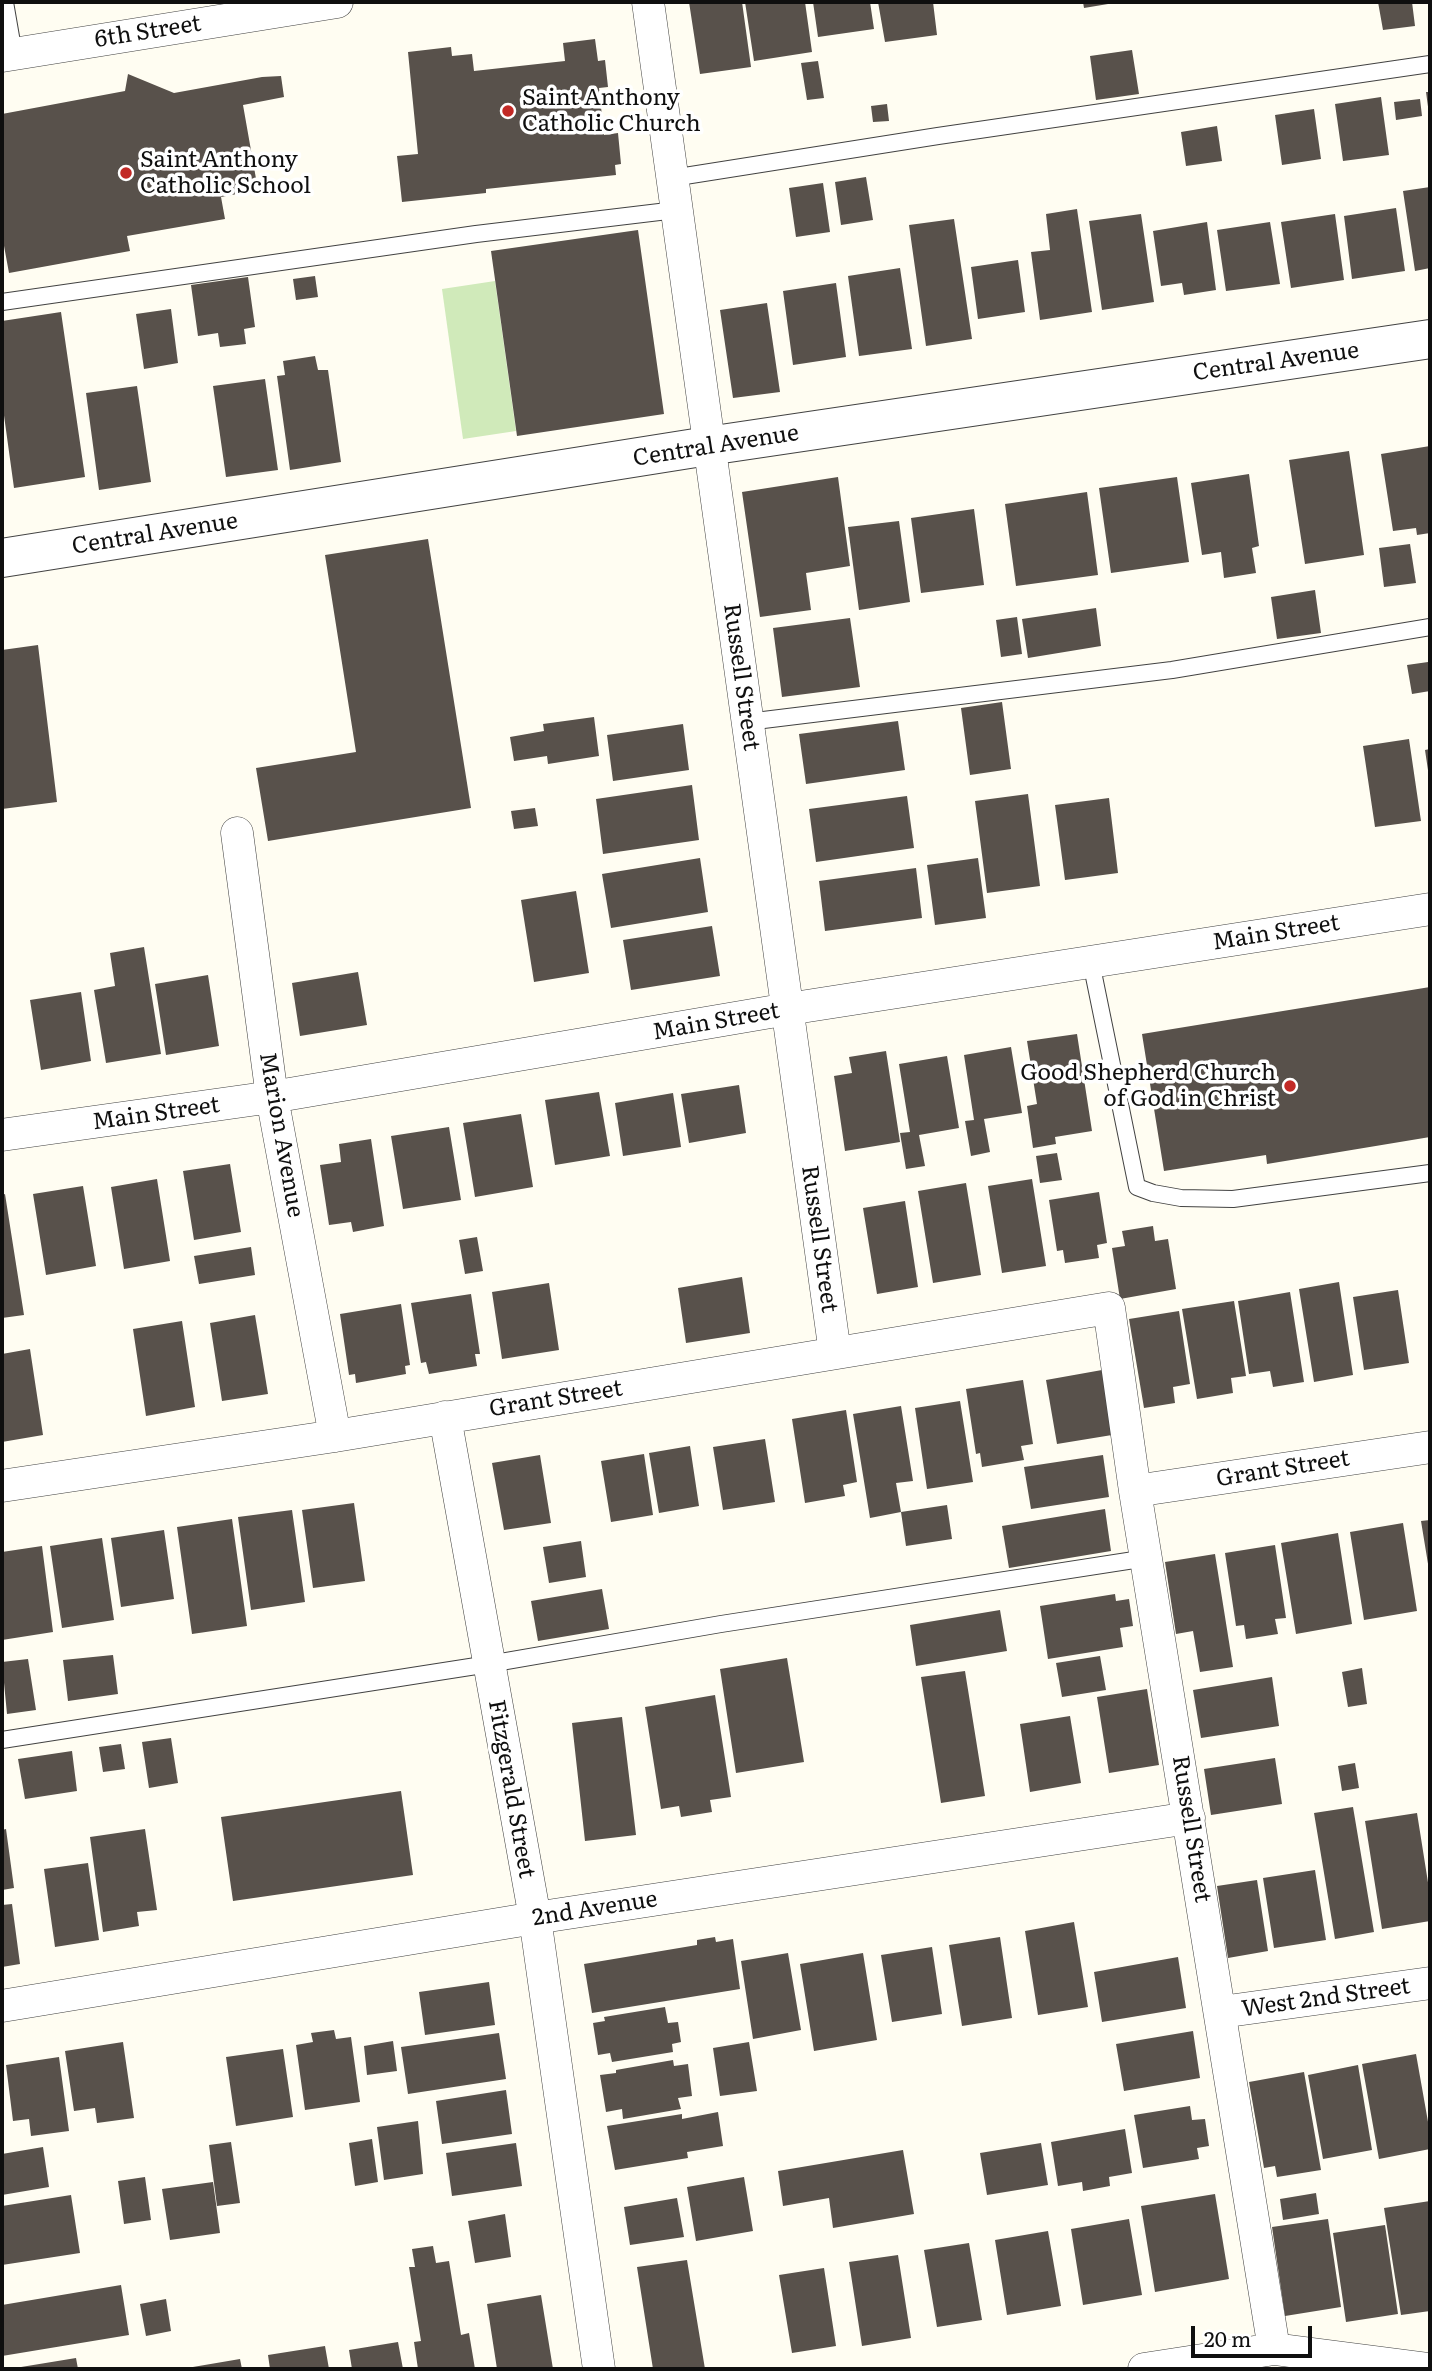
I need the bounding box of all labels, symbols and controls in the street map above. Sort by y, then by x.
street label: 6th Street [93,10,203,54]
place label: Saint Anthony Catholic Church [522,84,701,138]
marker: Saint Anthony Catholic Church [500,103,516,119]
place label: Saint Anthony Catholic School [140,146,311,200]
marker: Saint Anthony Catholic School [118,165,134,181]
street label: Central Avenue [1191,337,1361,387]
street label: Central Avenue [631,419,801,473]
street label: Central Avenue [70,507,240,561]
street label: Russell Street [717,602,765,752]
street label: Main Street [1210,909,1342,957]
street label: Main Street [650,997,782,1047]
street label: Marion Avenue [253,1050,309,1220]
place label: Good Shepherd Church of God in Christ [1020,1059,1276,1113]
marker: Good Shepherd Church of God in Christ [1282,1078,1298,1094]
street label: Main Street [91,1091,221,1137]
street label: Russell Street [795,1164,843,1314]
street label: Grant Street [487,1375,625,1423]
street label: Grant Street [1214,1445,1352,1493]
street label: Fitzgerald Street [482,1698,540,1880]
street label: Russell Street [1166,1754,1216,1904]
street label: 2nd Avenue [531,1886,659,1932]
street label: West 2nd Street [1240,1973,1412,2023]
scale bar [1194,2312,1315,2356]
text: 20 m [1204,2322,1251,2353]

